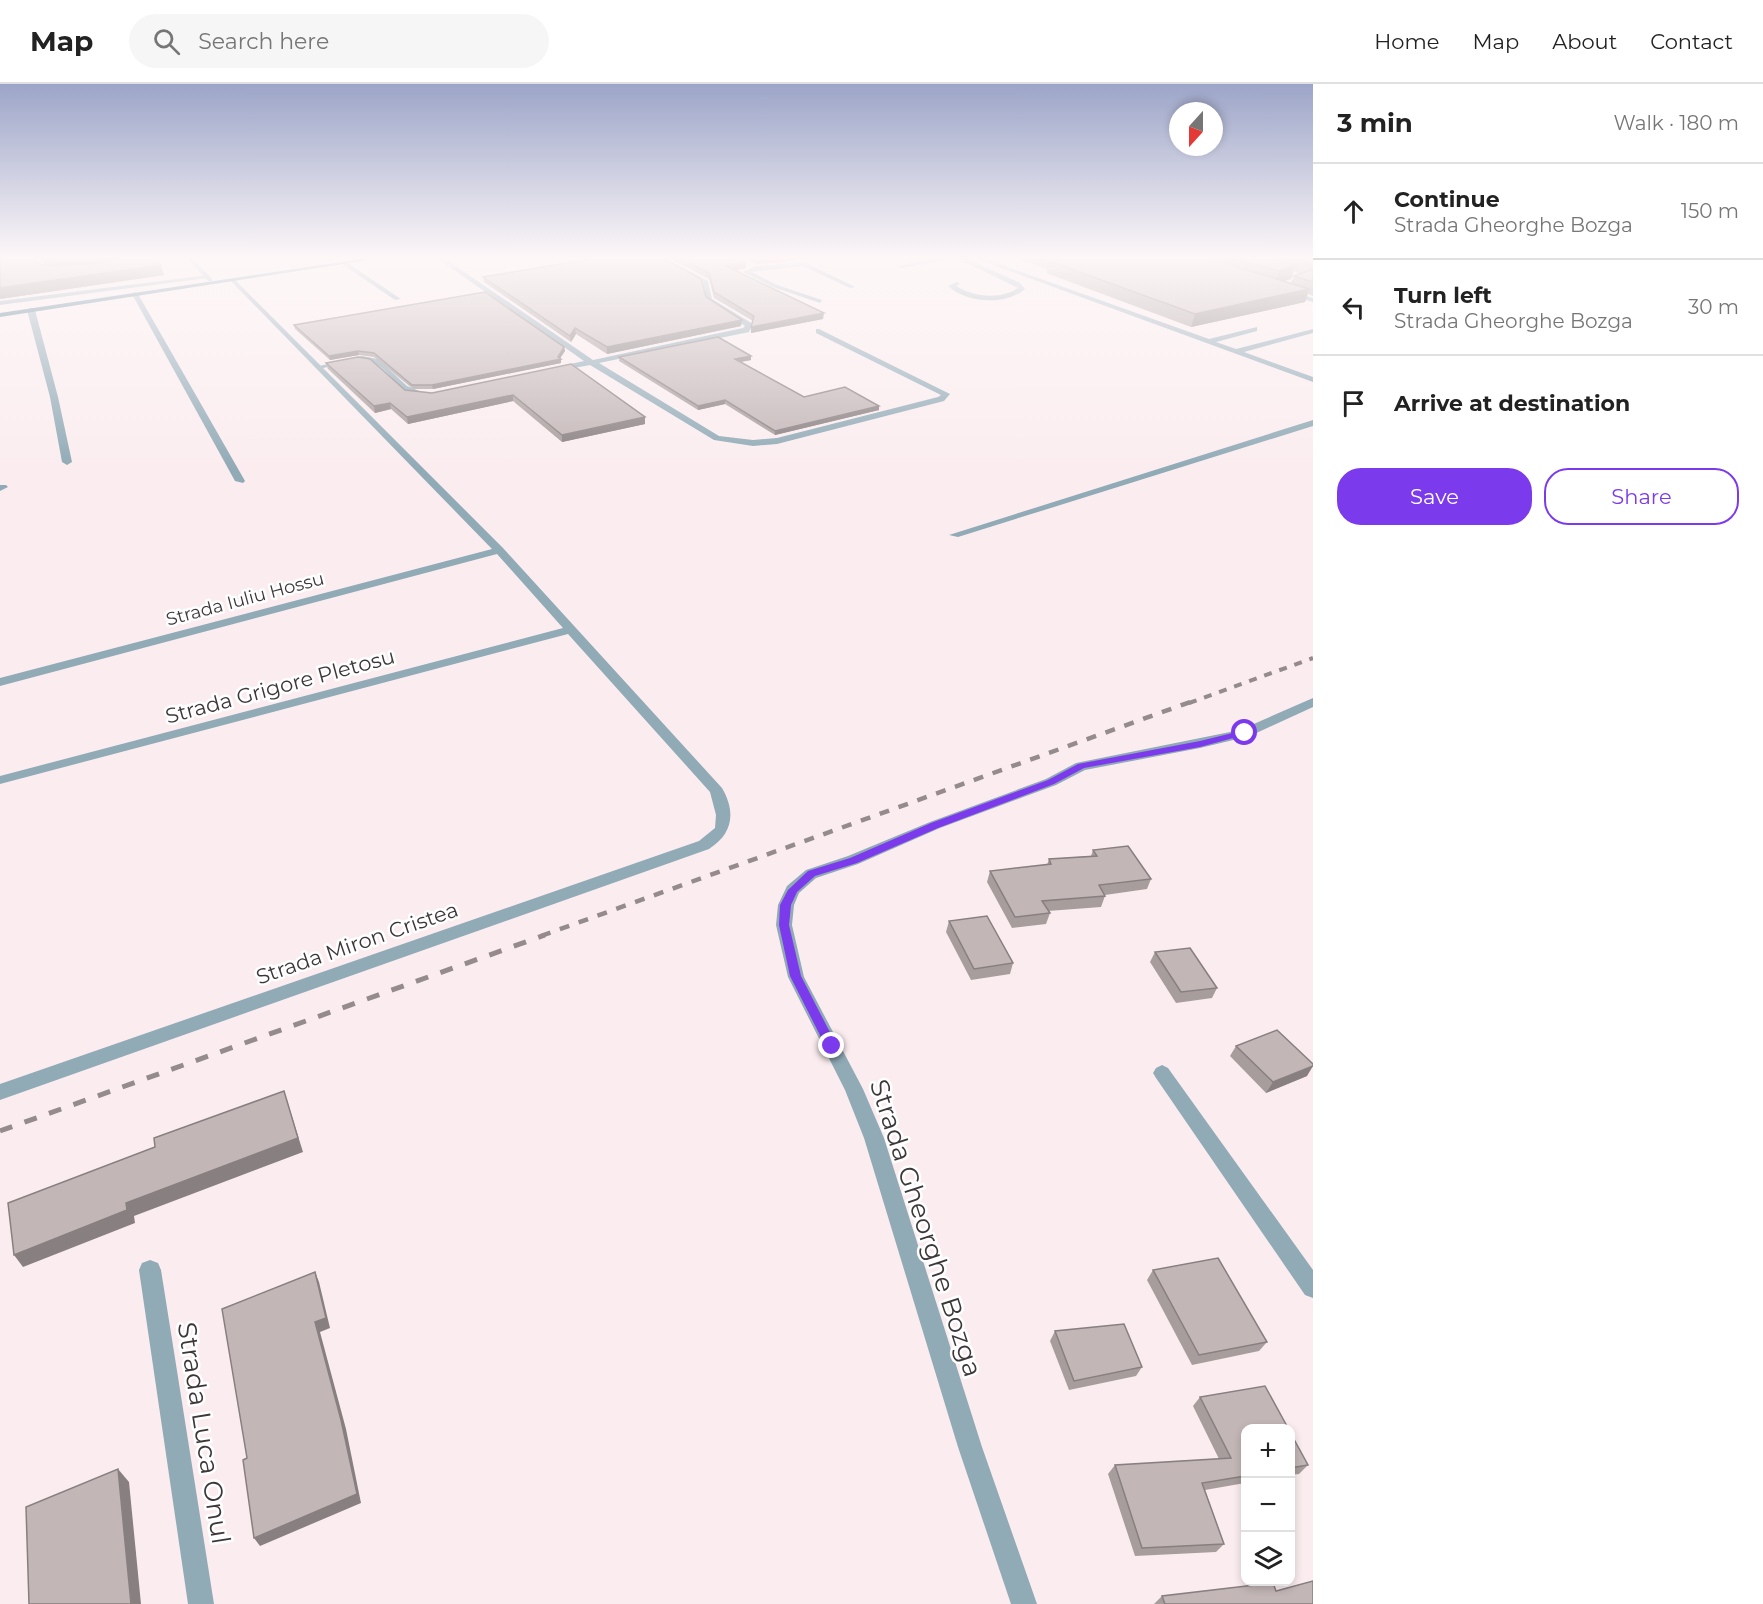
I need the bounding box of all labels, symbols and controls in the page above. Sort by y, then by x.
search box [129,14,549,68]
text: Map [30,24,93,58]
icon: search [150,25,183,58]
text: Search here [198,28,329,55]
text: Home [1374,29,1439,54]
text: Map [1472,29,1519,54]
text: About [1552,29,1617,54]
text: Contact [1650,29,1733,54]
north arrow [1169,102,1223,156]
text: 3 min [1337,107,1413,139]
text: Walk · 180 m [1614,111,1739,135]
text: Continue [1394,186,1500,213]
icon: ahead [1337,195,1370,228]
text: 150 m [1681,199,1739,223]
text: Strada Gheorghe Bozga [1394,213,1633,237]
text: Turn left [1394,282,1492,309]
icon: left [1337,291,1370,324]
text: 30 m [1688,295,1739,319]
text: Strada Gheorghe Bozga [1394,309,1633,333]
icon: arrive [1337,387,1370,420]
text: Arrive at destination [1394,390,1630,417]
button: Save [1337,468,1532,525]
button: Share [1544,468,1739,525]
street label: Strada Iuliu Hossu [164,567,326,631]
street label: Strada Grigore Pletosu [162,643,398,729]
route start [1231,719,1257,745]
street label: Strada Miron Cristea [253,897,461,989]
route end [818,1032,844,1058]
street label: Strada Gheorghe Bozga [863,1075,989,1381]
street label: Strada Luca Onul [171,1320,237,1546]
map controls [1241,1424,1295,1586]
button: + [1241,1424,1295,1478]
button: − [1241,1478,1295,1532]
button: layers [1241,1532,1295,1586]

